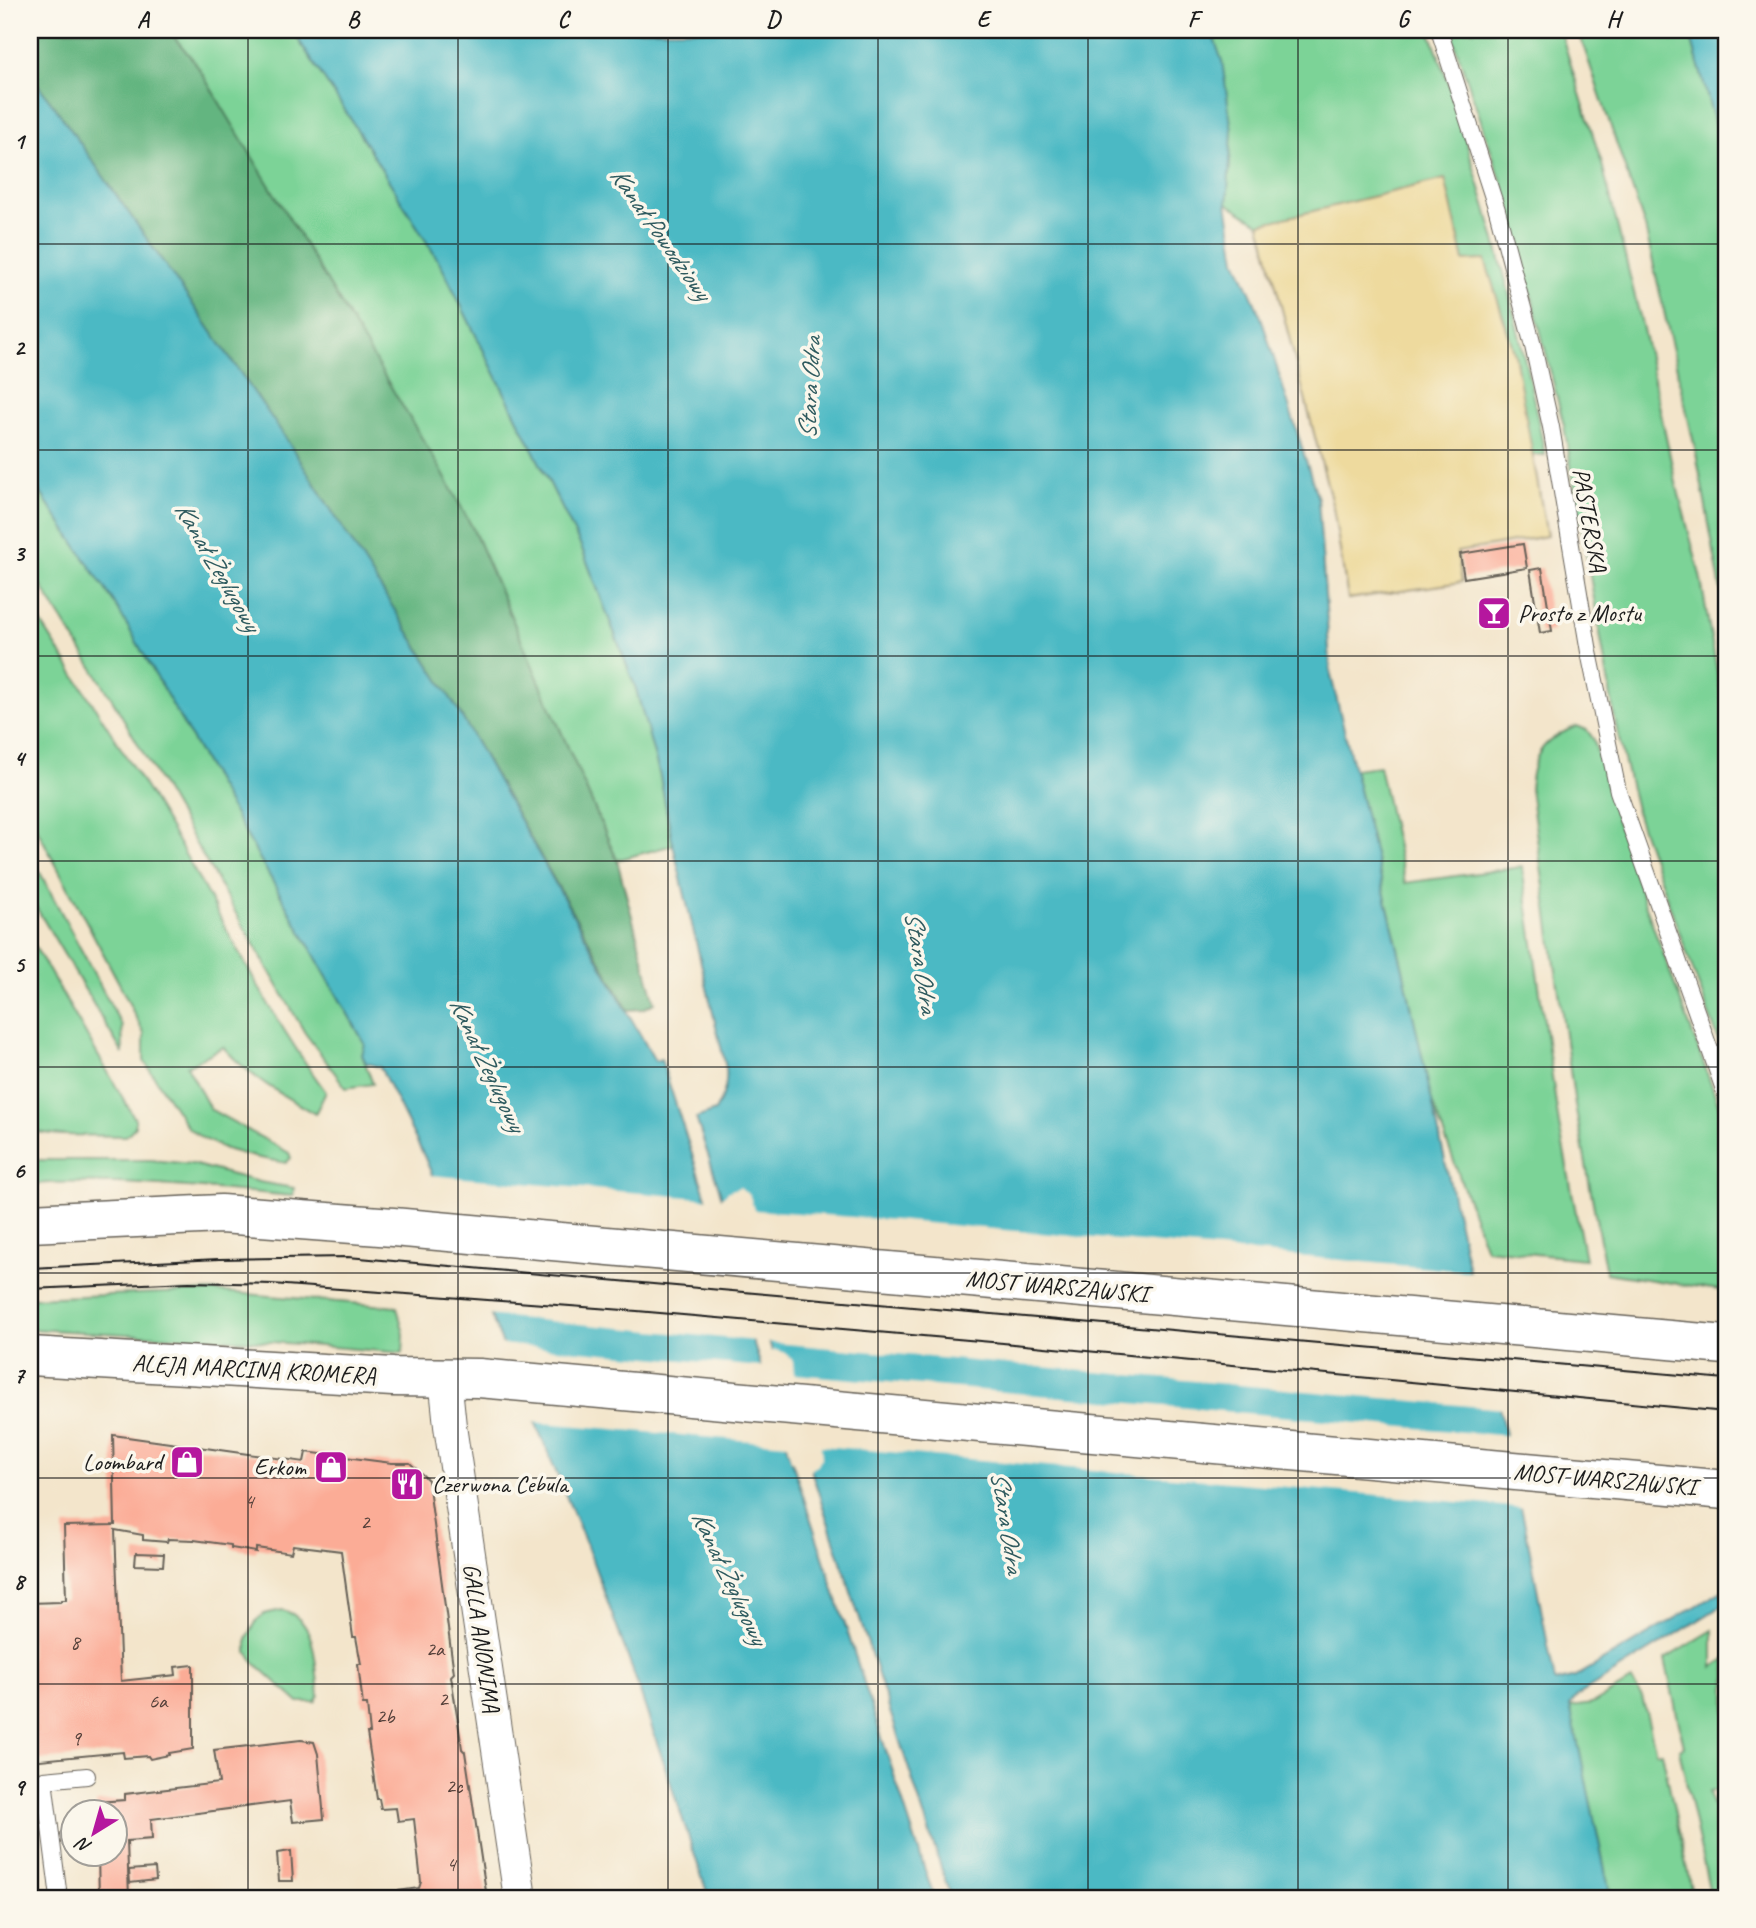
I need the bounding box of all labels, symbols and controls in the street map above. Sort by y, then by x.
text: A [137,5,151,34]
text: B [347,5,361,34]
text: C [558,5,572,34]
text: D [766,5,782,34]
text: E [977,5,993,34]
text: F [1188,5,1204,34]
text: G [1397,5,1412,34]
text: H [1606,5,1624,34]
text: 1 [14,127,27,156]
water label: Kanał Powodziowy [603,160,721,310]
text: 2 [14,333,27,362]
water label: Stara Odra [790,333,829,440]
street label: PASTERSKA [1566,466,1614,575]
water label: Kanał Żeglugowy [167,496,270,640]
text: 3 [14,539,27,568]
bar icon: Prosto z Mostu [1475,594,1513,632]
place label: Prosto z Mostu [1518,598,1643,628]
text: 4 [14,744,27,773]
water label: Stara Odra [897,909,946,1018]
text: 5 [14,950,26,979]
water label: Kanał Żeglugowy [442,992,535,1140]
text: 6 [14,1156,27,1185]
street label: MOST WARSZAWSKI [965,1263,1155,1309]
street label: ALEJA MARCINA KROMERA [132,1348,377,1390]
text: 7 [14,1361,27,1390]
shop icon: Loombard [168,1443,206,1481]
place label: Loombard [83,1447,166,1477]
shop icon: Erkom [312,1448,350,1486]
place label: Erkom [254,1452,307,1482]
street label: MOST WARSZAWSKI [1513,1456,1703,1502]
restaurant icon: Czerwona Cebula [388,1465,426,1503]
place label: Czerwona Cebula [432,1469,570,1499]
water label: Stara Odra [983,1469,1032,1578]
house number: 4 [244,1488,256,1514]
water label: Kanał Żeglugowy [684,1505,777,1653]
house number: 2 [360,1509,371,1535]
street label: GALLA ANONIMA [457,1562,507,1715]
text: 8 [14,1567,27,1596]
house number: 8 [70,1629,82,1655]
house number: 2a [426,1636,446,1662]
house number: 2 [438,1686,449,1712]
house number: 6a [149,1688,169,1714]
house number: 2b [376,1703,396,1729]
house number: 9 [71,1725,82,1751]
text: 9 [14,1773,27,1802]
house number: 2c [446,1773,464,1799]
north arrow [60,1798,130,1868]
text: N [70,1831,96,1859]
house number: 4 [446,1851,458,1877]

